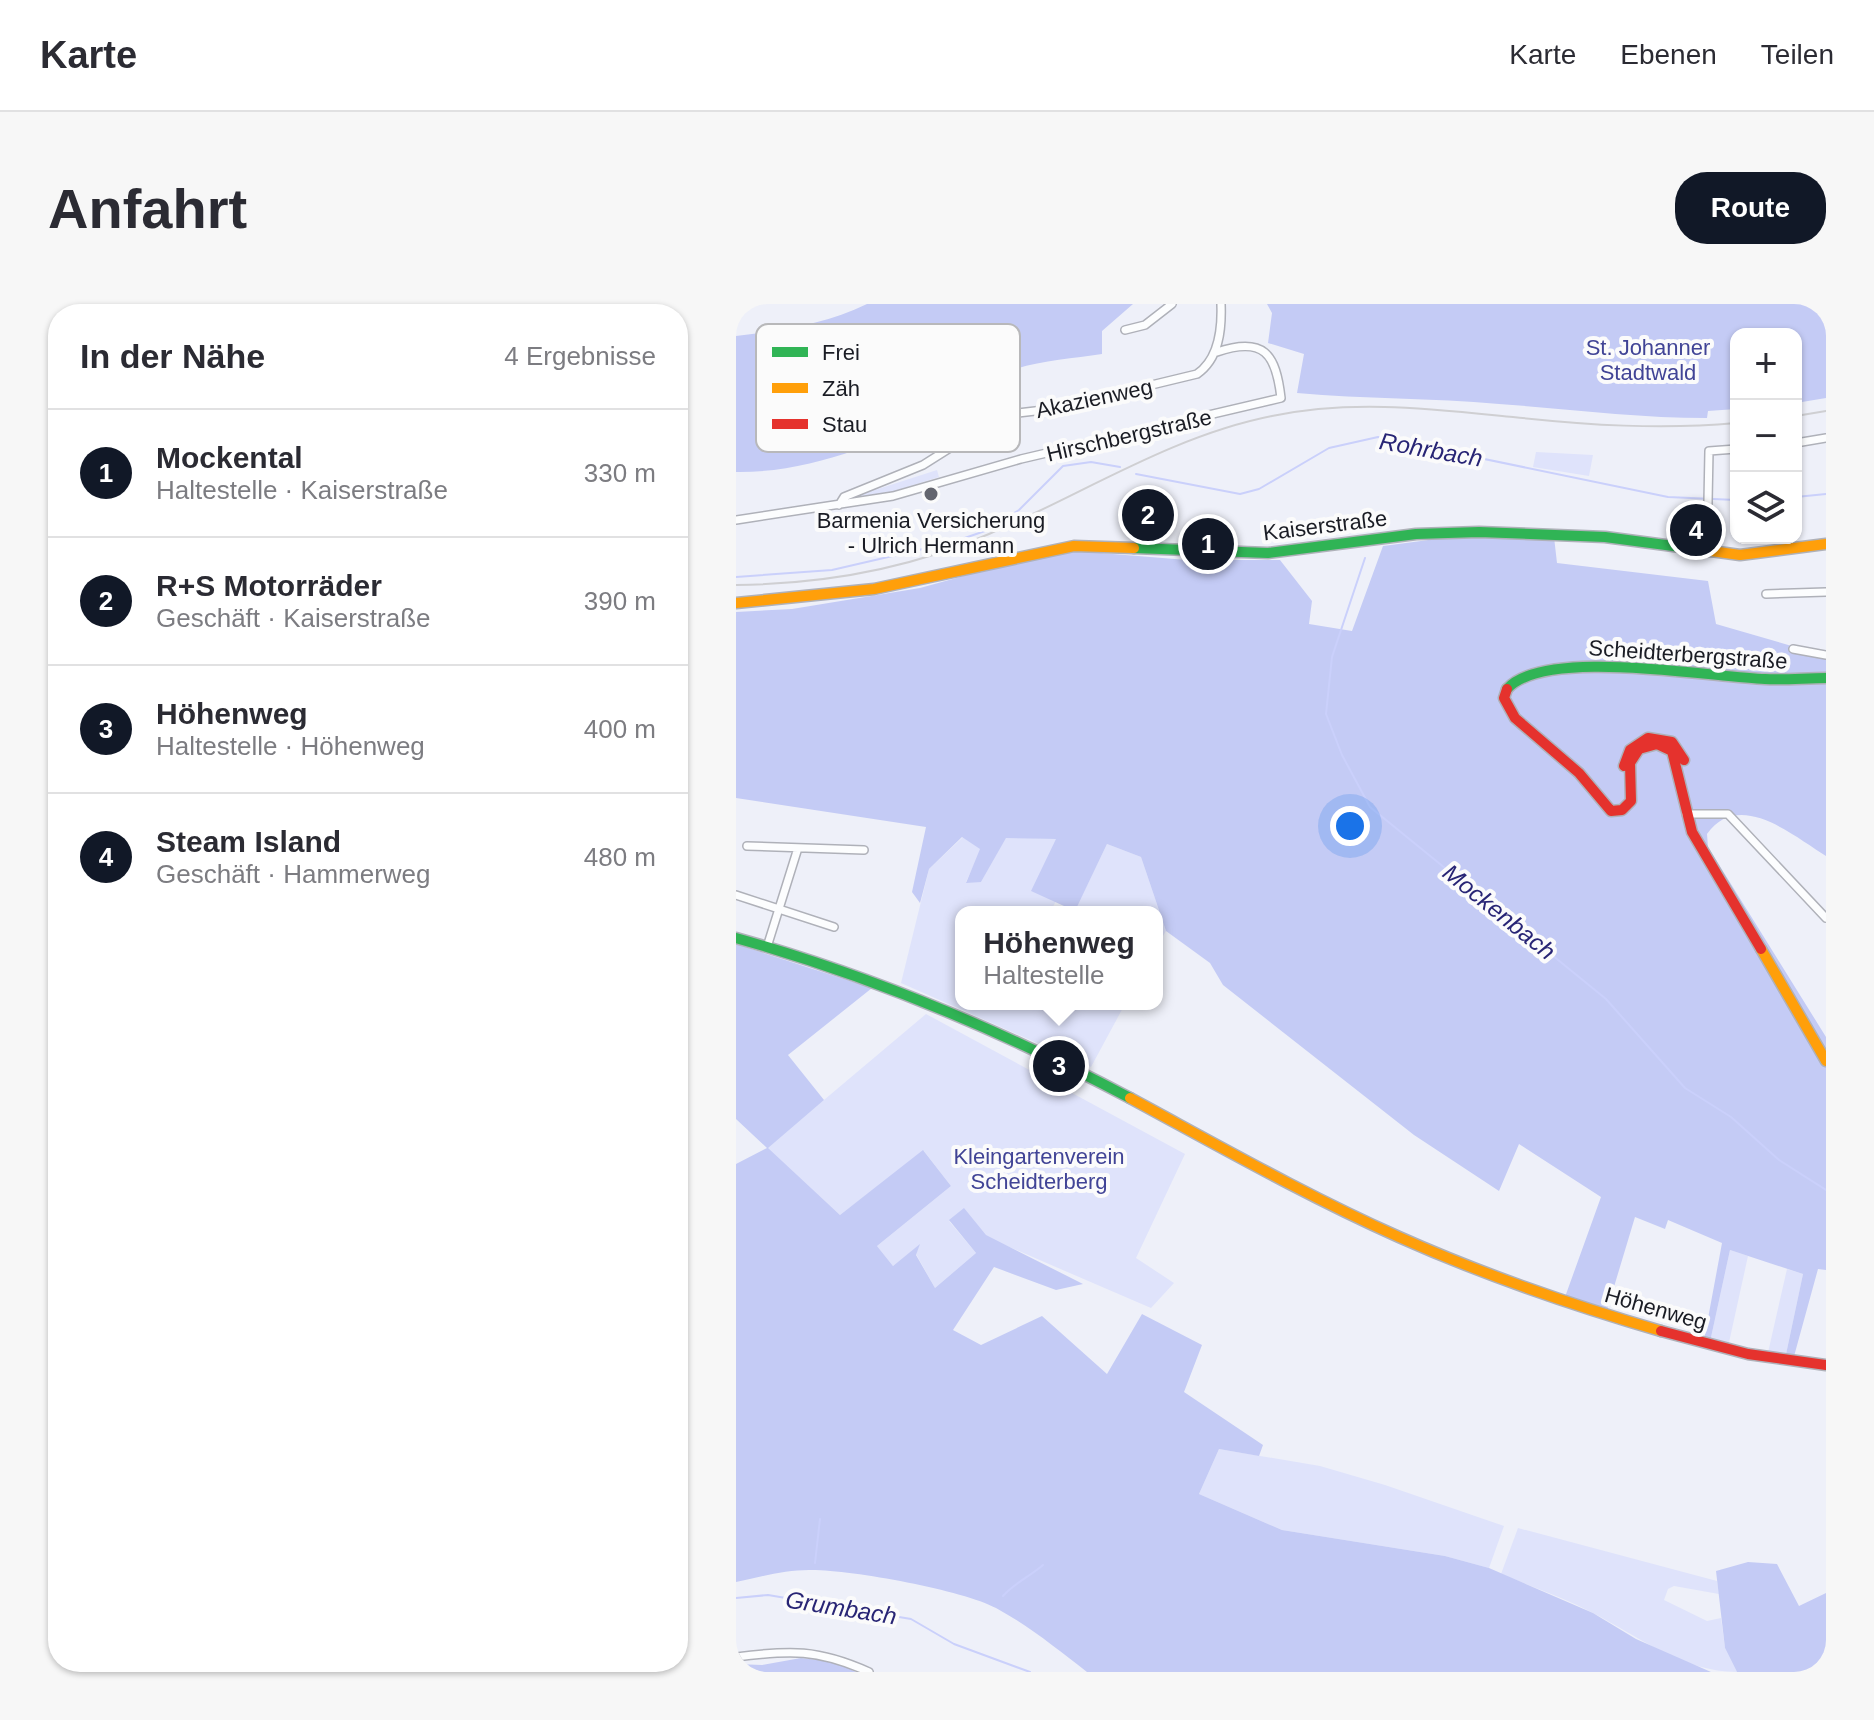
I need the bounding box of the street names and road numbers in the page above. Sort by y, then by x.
street label: Akazienweg [1033,374,1155,423]
street label: Hirschbergstraße [1044,404,1214,467]
street label: Kaiserstraße [1262,505,1388,546]
street label: Scheidterbergstraße [1588,635,1788,674]
street label: Höhenweg [1602,1282,1710,1335]

